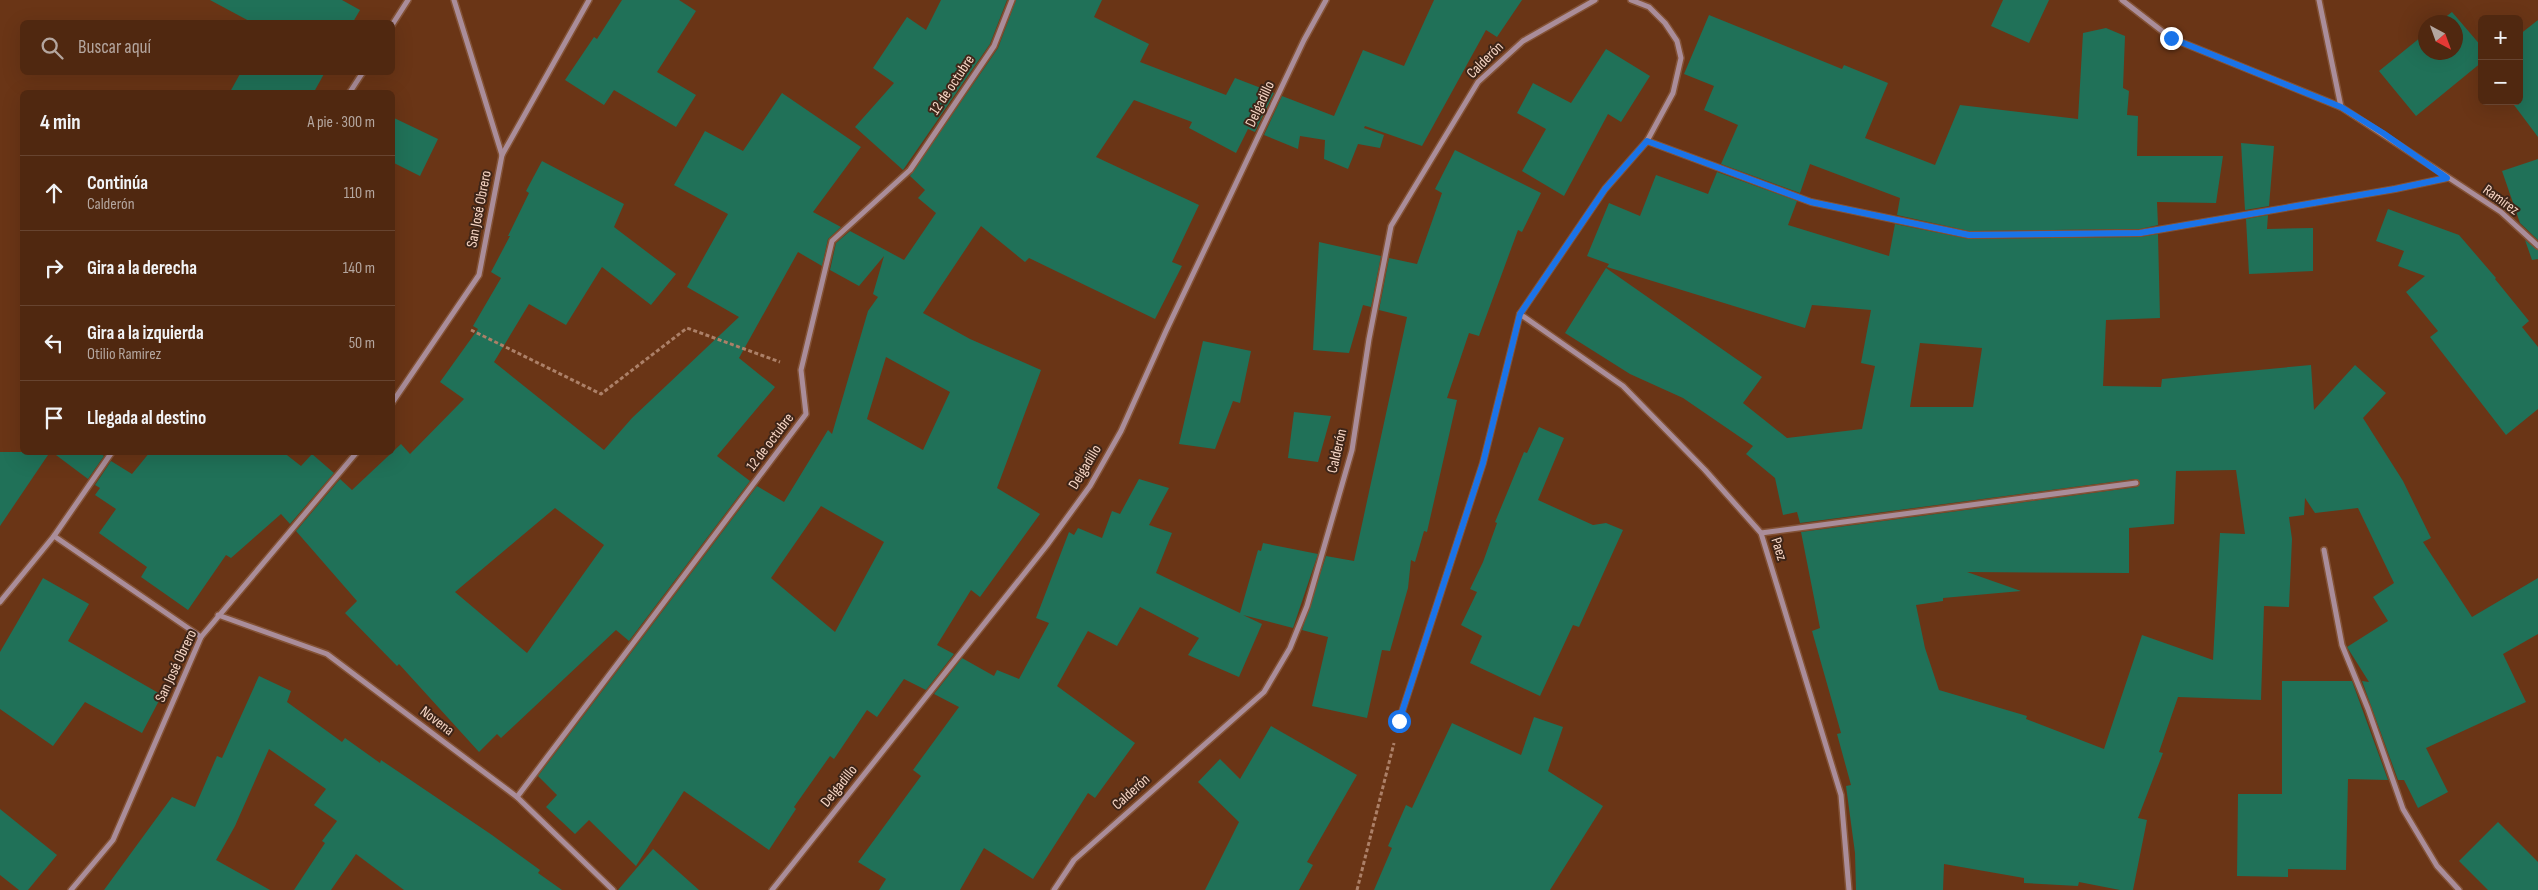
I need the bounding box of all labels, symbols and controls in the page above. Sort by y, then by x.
north arrow [2418,15,2463,60]
map controls [2478,15,2523,105]
button: + [2478,15,2523,60]
search box [20,20,395,75]
route end [2160,27,2183,50]
icon: search [38,34,66,62]
text: Buscar aquí [78,36,151,59]
street label: Calderón [1463,38,1507,82]
street label: 12 de octubre [925,52,979,118]
button: − [2478,60,2523,105]
street label: Delgadillo [1241,78,1279,130]
text: 4 min [40,110,81,135]
text: A pie · 300 m [308,113,375,132]
street label: San José Obrero [462,169,496,249]
text: Continúa [87,172,148,195]
icon: ahead [40,179,68,207]
street label: Ramírez [2479,180,2523,220]
text: 110 m [344,184,375,203]
text: Calderón [87,195,135,214]
icon: right [40,254,68,282]
text: Gira a la derecha [87,257,197,280]
text: 140 m [343,259,375,278]
text: Gira a la izquierda [87,322,204,345]
icon: left [40,329,68,357]
text: 50 m [349,334,375,353]
text: Otilio Ramirez [87,345,161,364]
icon: arrive [40,404,68,432]
text: Llegada al destino [87,407,206,430]
street label: 12 de octubre [742,409,798,475]
street label: Calderón [1323,427,1351,475]
street label: Delgadillo [1064,441,1106,493]
street label: Paez [1767,535,1792,564]
street label: San José Obrero [151,627,201,705]
street label: Novena [416,702,458,740]
route start [1388,710,1411,733]
street label: Delgadillo [816,761,862,811]
street label: Calderón [1108,770,1154,814]

